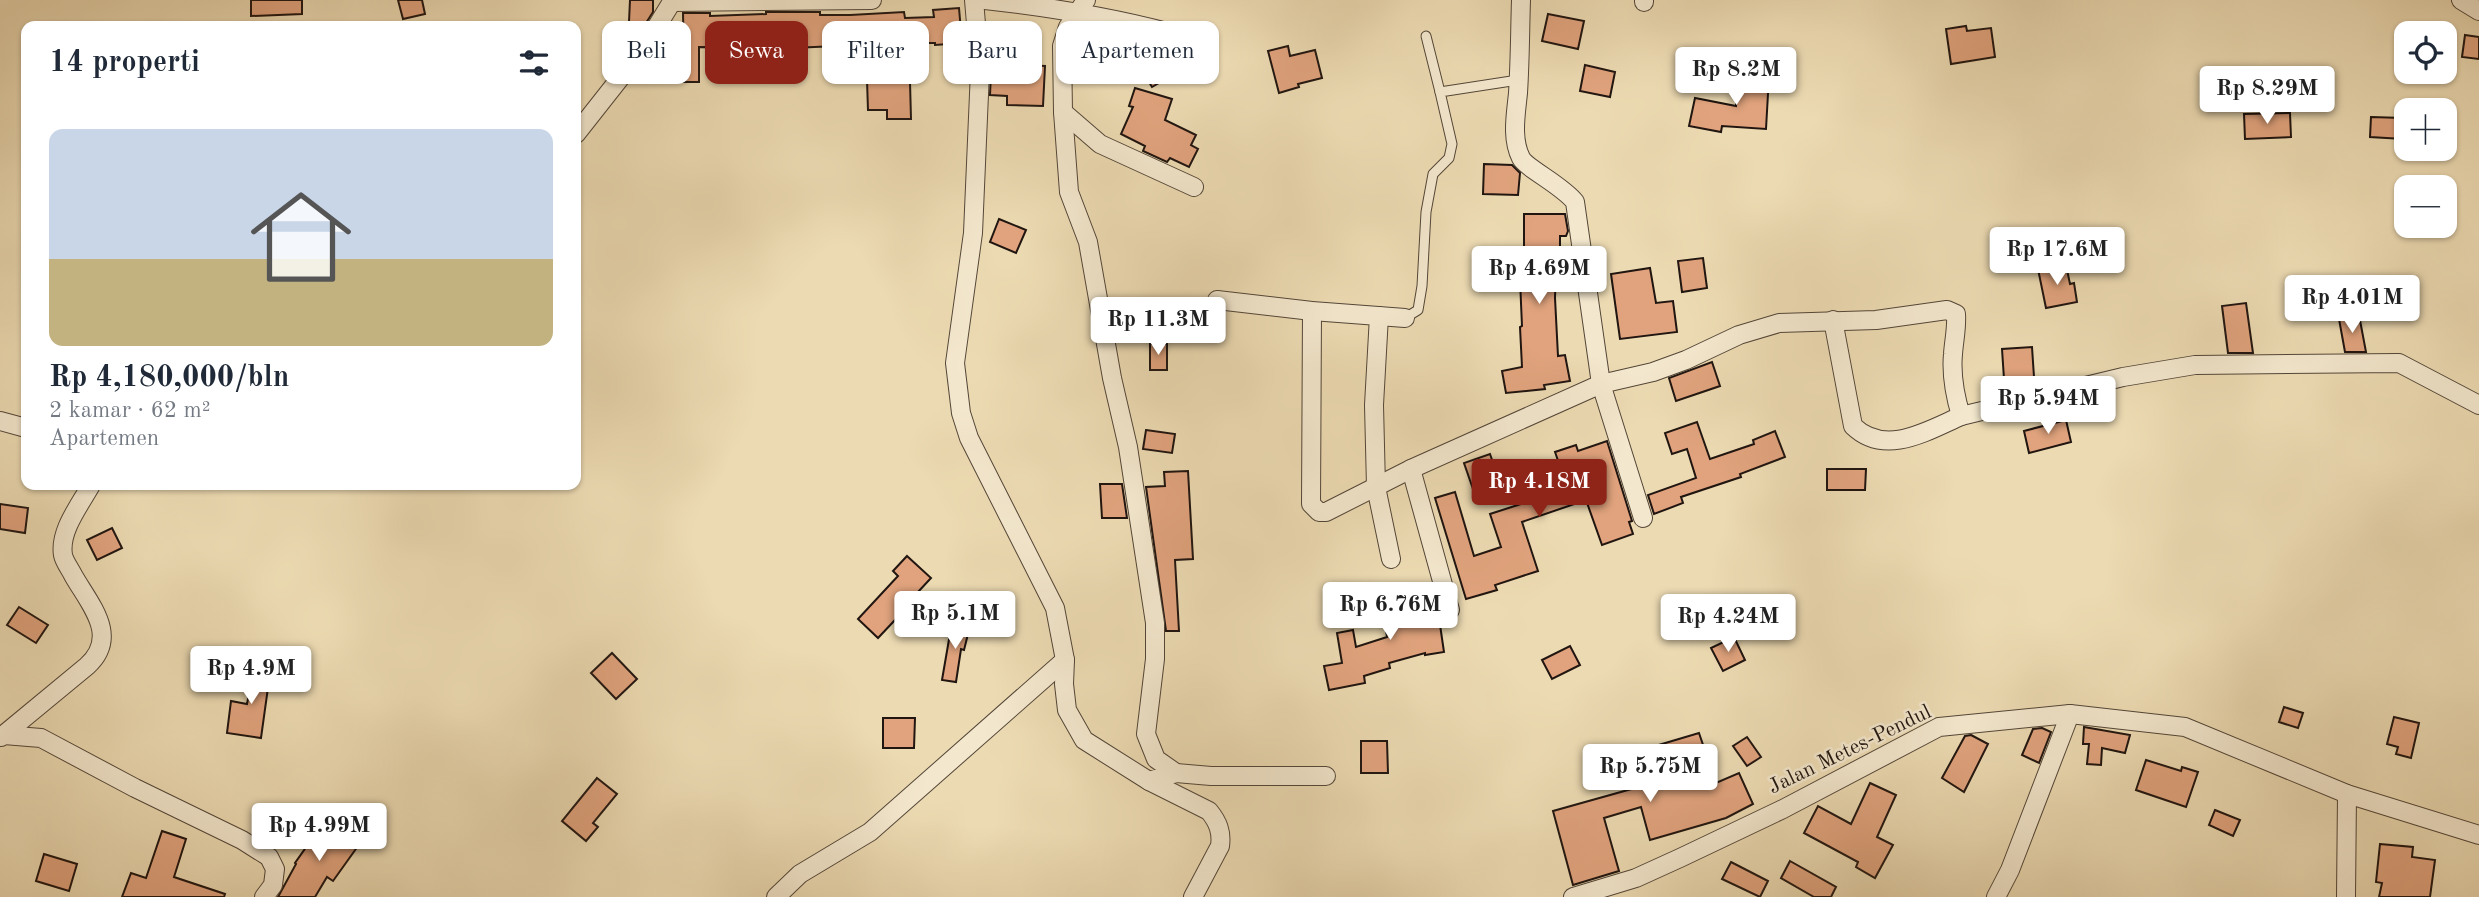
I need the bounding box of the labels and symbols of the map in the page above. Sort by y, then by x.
pin: Rp 8.2M [1671,48,1801,107]
pin: Rp 8.29M [2195,66,2339,126]
pin: Rp 17.6M [1985,228,2129,287]
pin: Rp 4.69M [1467,246,1611,306]
pin: Rp 4.01M [2280,276,2424,335]
pin: Rp 11.3M [1086,298,1230,357]
pin: Rp 5.94M [1976,376,2120,436]
pin: Rp 4.18M [1467,460,1611,519]
pin: Rp 6.76M [1318,582,1462,642]
pin: Rp 5.1M [890,592,1020,651]
pin: Rp 4.24M [1656,594,1800,654]
pin: Rp 4.9M [186,646,316,706]
street label: Jalan Metes-Pendul [1765,701,1935,798]
pin: Rp 5.75M [1578,744,1722,804]
pin: Rp 4.99M [247,804,391,863]

